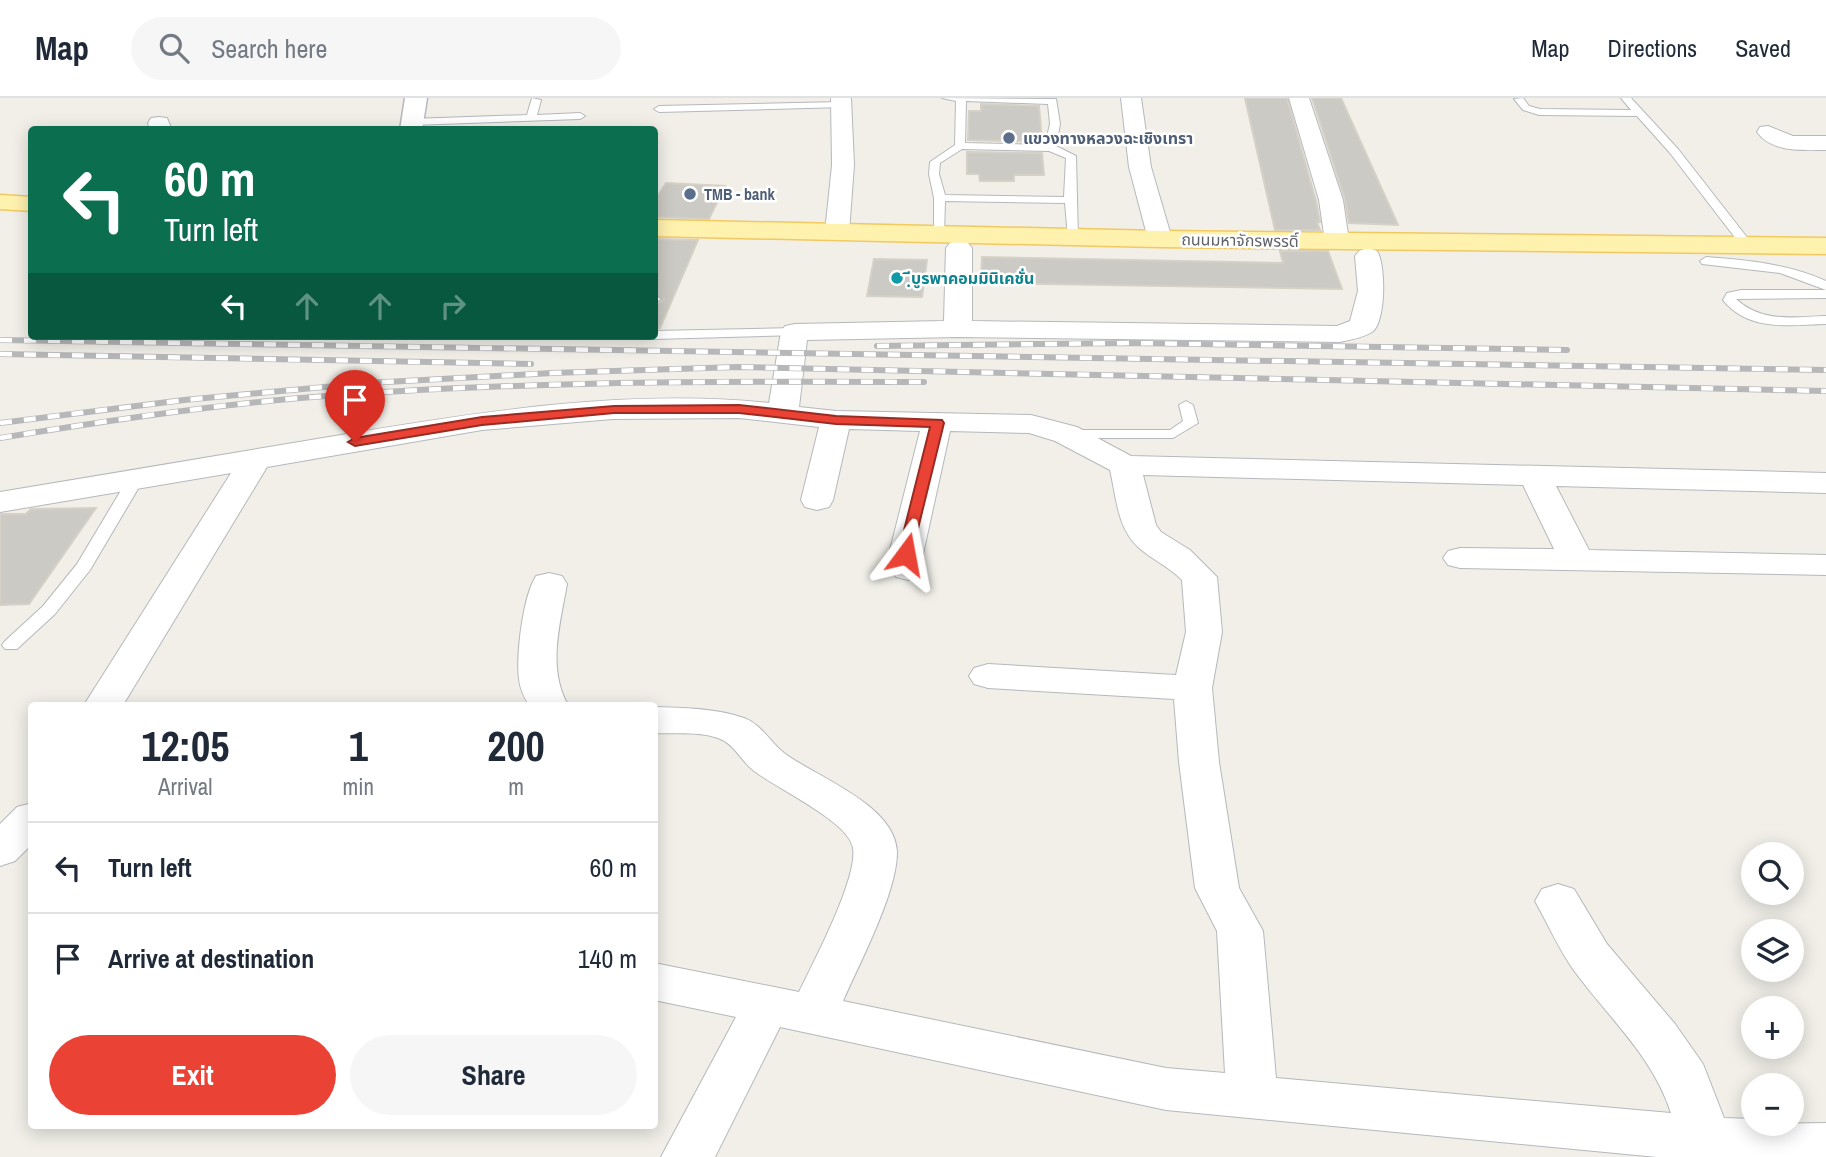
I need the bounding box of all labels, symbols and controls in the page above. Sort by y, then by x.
search box [131,17,621,80]
text: Map [35,26,89,70]
icon: search [155,29,193,67]
text: Search here [211,31,327,66]
text: Map [1531,32,1569,64]
text: Directions [1607,32,1697,64]
text: Saved [1735,32,1791,64]
place label: แขวงทางหลวงฉะเชิงเทรา [1023,127,1193,149]
marker: แขวงทางหลวงฉะเชิงเทรา [1001,130,1017,146]
text: 60 m [164,145,256,211]
icon: left [49,154,140,245]
place label: TMB - bank [704,183,775,205]
marker: TMB - bank [682,186,698,202]
text: Turn left [164,208,258,251]
street label: ถนนมหาจักรพรรดิ์ [1181,228,1299,252]
place label: ฺีบูรพาคอมมินิเคชั่น [902,267,1034,289]
marker: ฺีบูรพาคอมมินิเคชั่น [889,270,905,286]
icon: left [215,287,253,325]
icon: ahead [288,287,326,325]
icon: ahead [361,287,399,325]
icon: right [434,287,472,325]
pin [325,370,385,442]
icon: arrive [336,381,374,419]
position arrow [869,517,943,591]
text: 12:05 [141,718,229,774]
text: 1 [349,718,368,774]
text: 200 [487,718,545,774]
text: Arrival [158,771,213,802]
text: min [343,771,374,802]
text: m [508,771,524,802]
map controls [1741,842,1804,1136]
button: search [1741,842,1804,905]
icon: left [49,849,87,887]
text: Turn left [108,850,192,885]
text: 60 m [590,850,637,885]
button: layers [1741,919,1804,982]
icon: arrive [49,940,87,978]
text: Arrive at destination [108,941,314,976]
text: 140 m [578,941,637,976]
button: + [1741,996,1804,1059]
button: Exit [49,1035,336,1115]
button: Share [350,1035,637,1115]
button: − [1741,1073,1804,1136]

